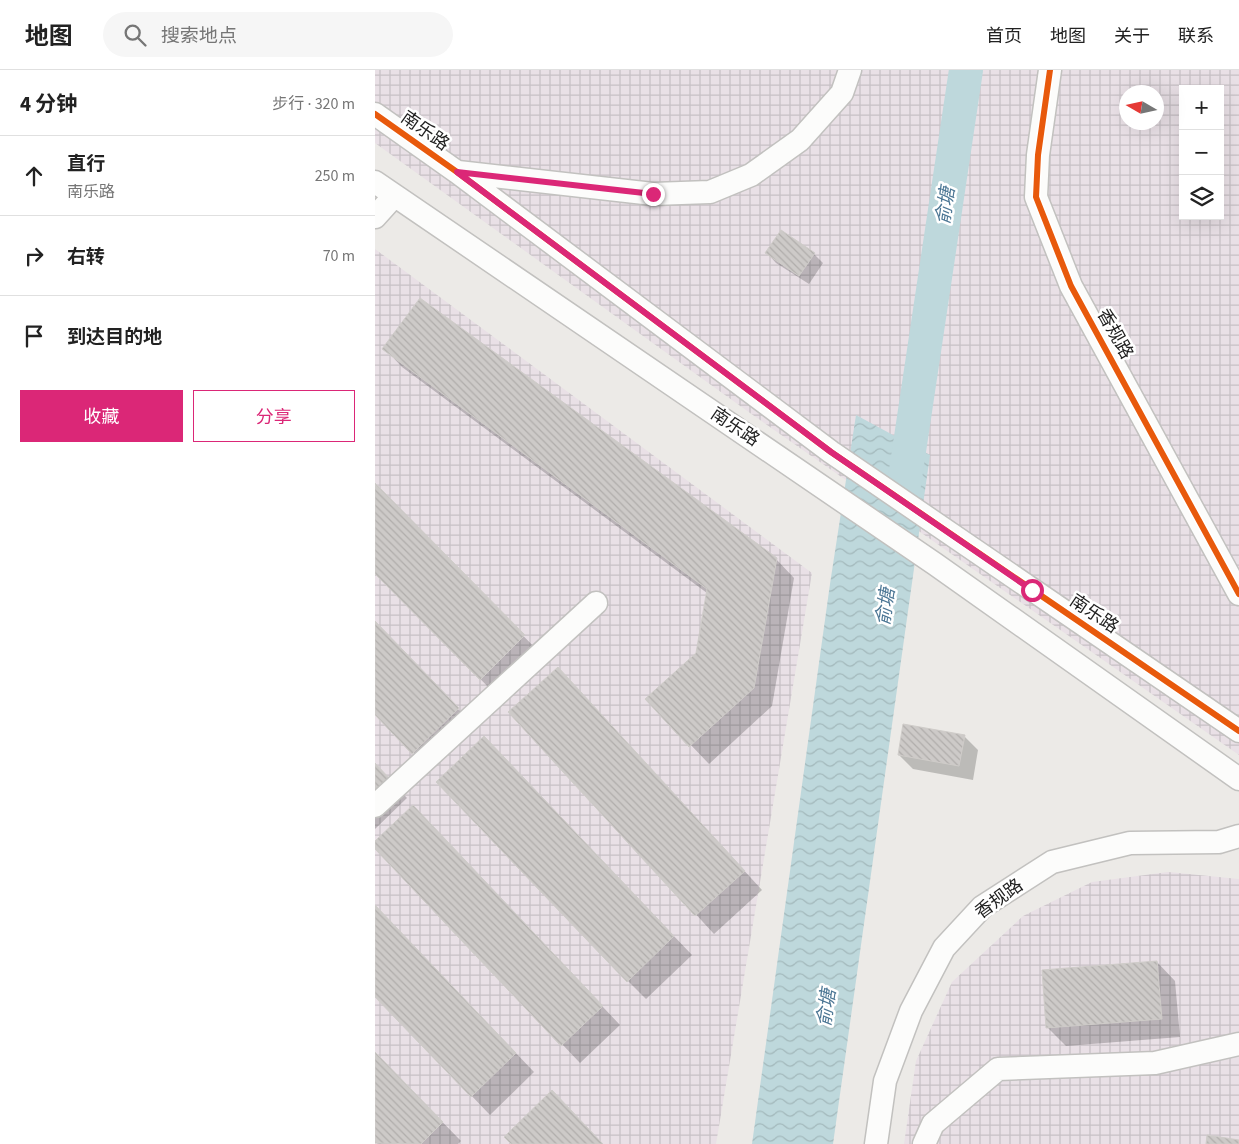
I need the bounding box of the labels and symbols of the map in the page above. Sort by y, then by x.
north arrow [1119,85,1164,130]
street label: 南乐路 [396,105,454,157]
water label: 俞塘 [930,182,962,227]
route end [642,183,665,206]
street label: 香规路 [1091,304,1139,364]
street label: 南乐路 [706,402,764,452]
route start [1021,579,1044,602]
water label: 俞塘 [870,583,902,628]
street label: 南乐路 [1065,589,1123,639]
street label: 香规路 [970,873,1028,925]
water label: 俞塘 [811,984,843,1029]

